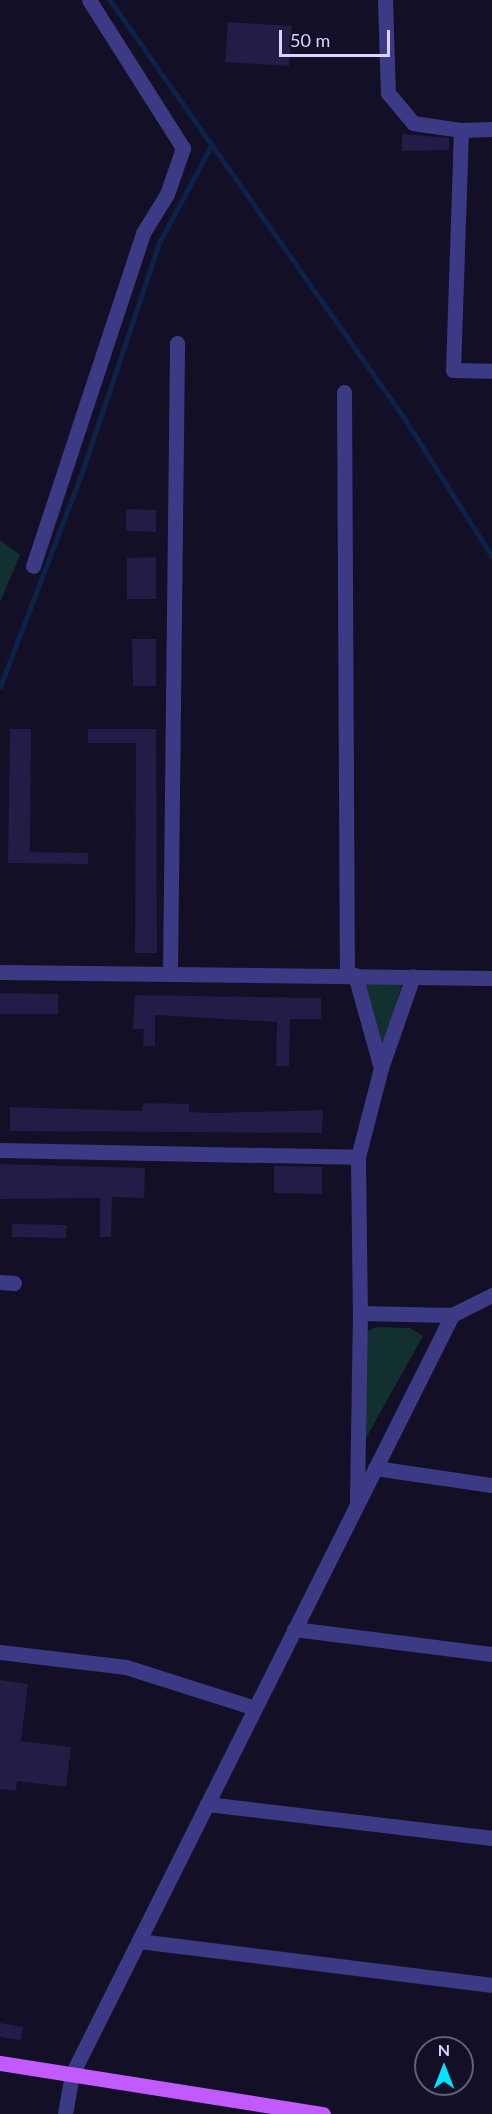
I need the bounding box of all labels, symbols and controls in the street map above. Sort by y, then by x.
scale bar [282,18,393,56]
text: 50 m [290,29,330,51]
north arrow [414,2036,474,2096]
text: N [438,2040,450,2059]

